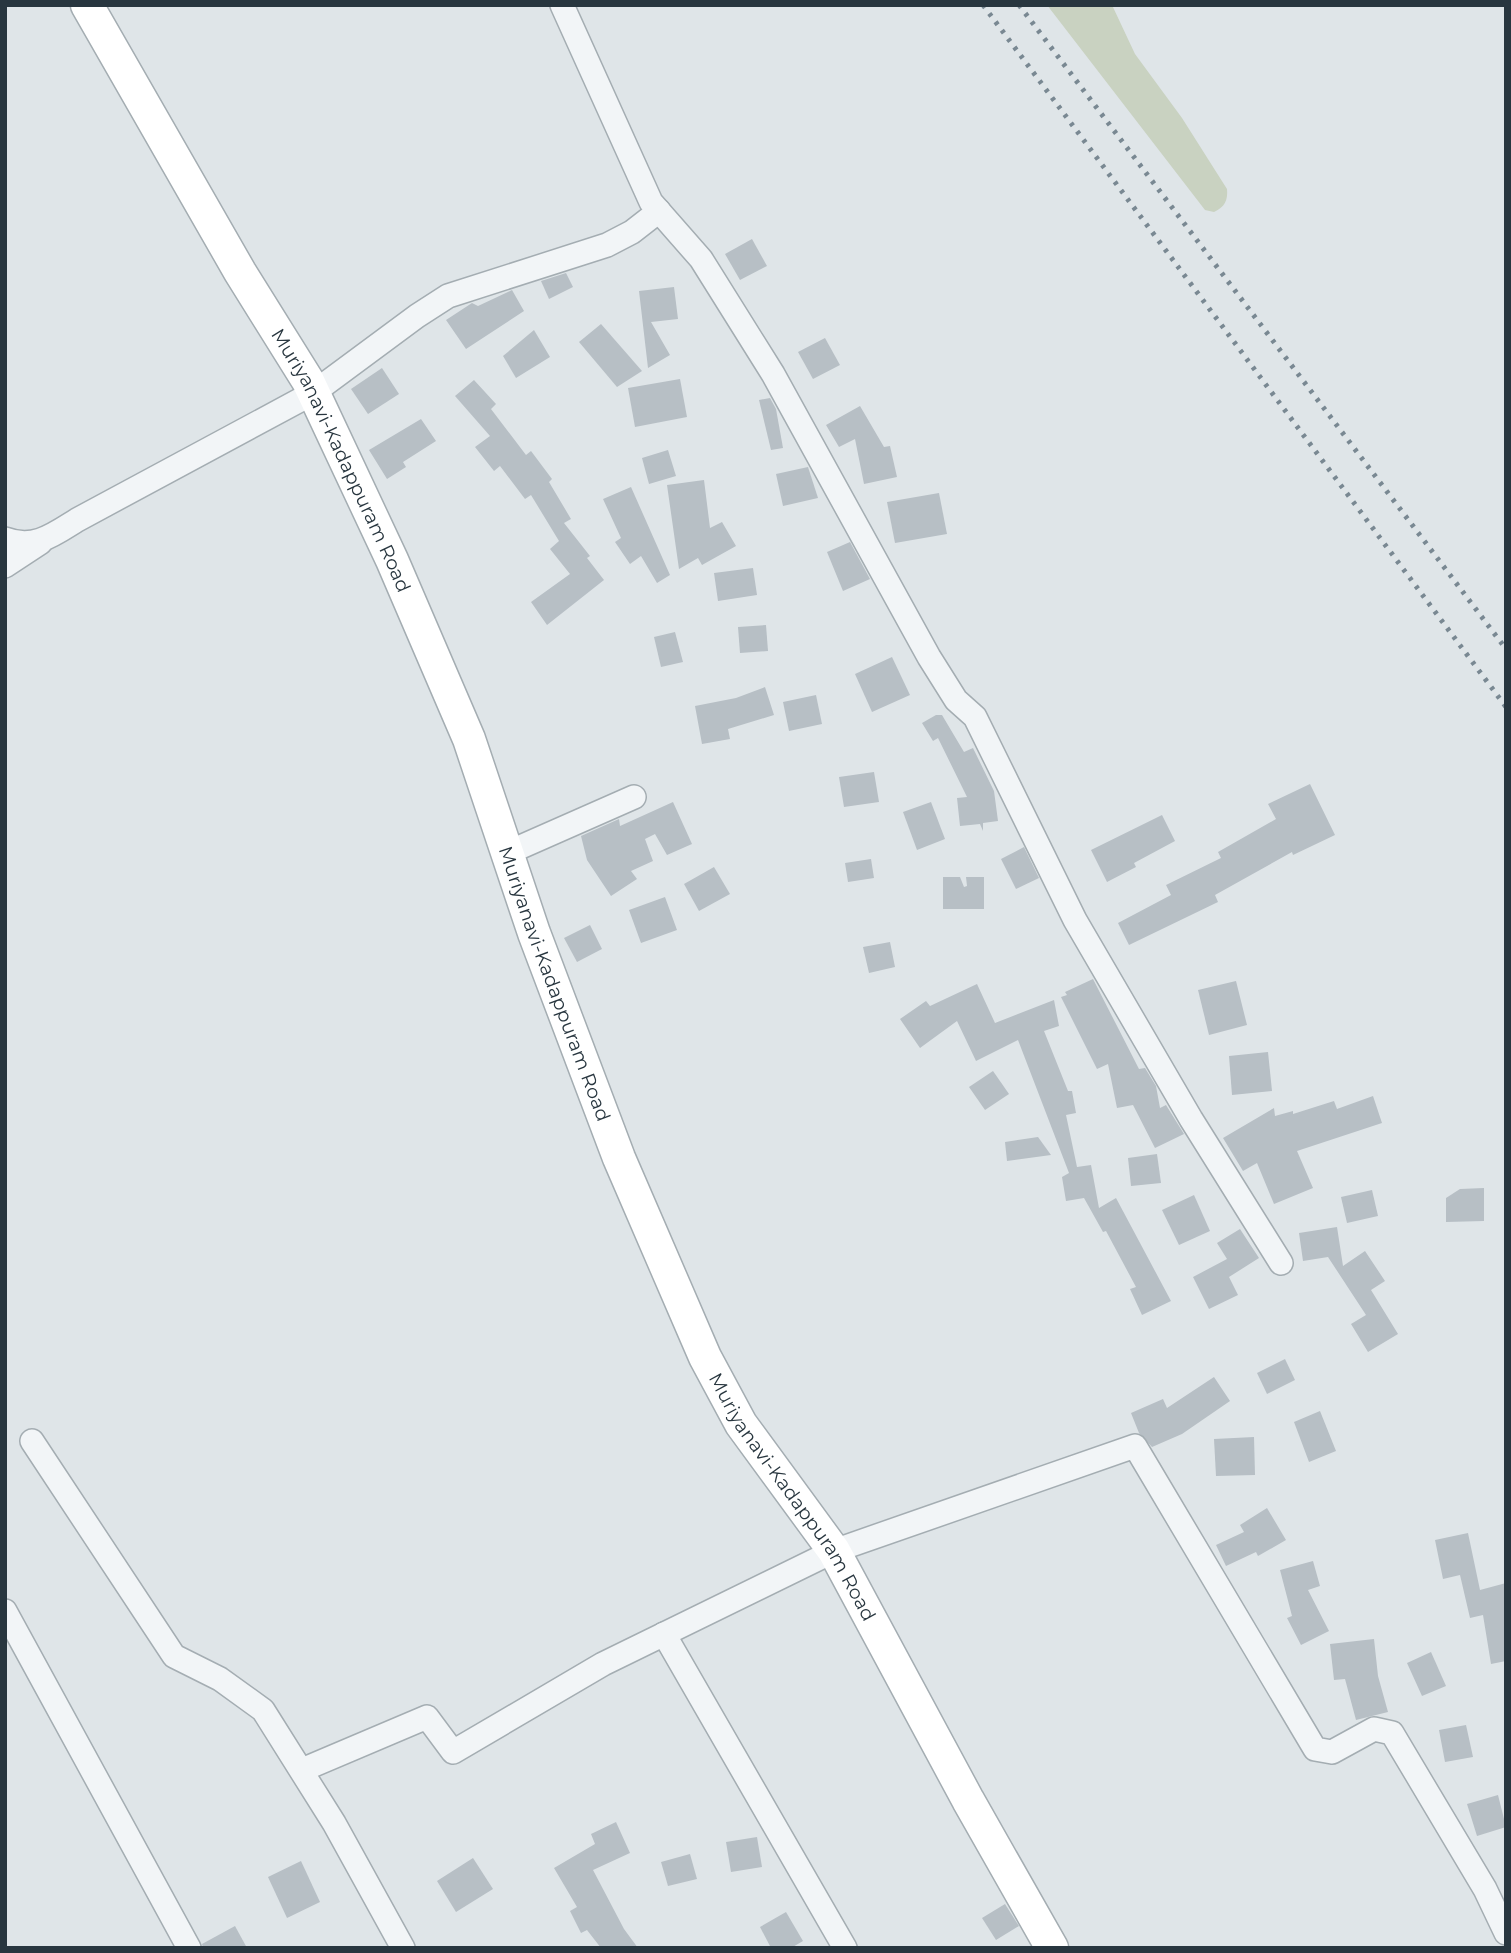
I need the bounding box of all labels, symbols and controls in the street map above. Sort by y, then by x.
street label: Muriyanavi-Kadappuram Road [266,324,415,596]
street label: Muriyanavi-Kadappuram Road [494,843,615,1125]
street label: Muriyanavi-Kadappuram Road [704,1369,880,1625]

